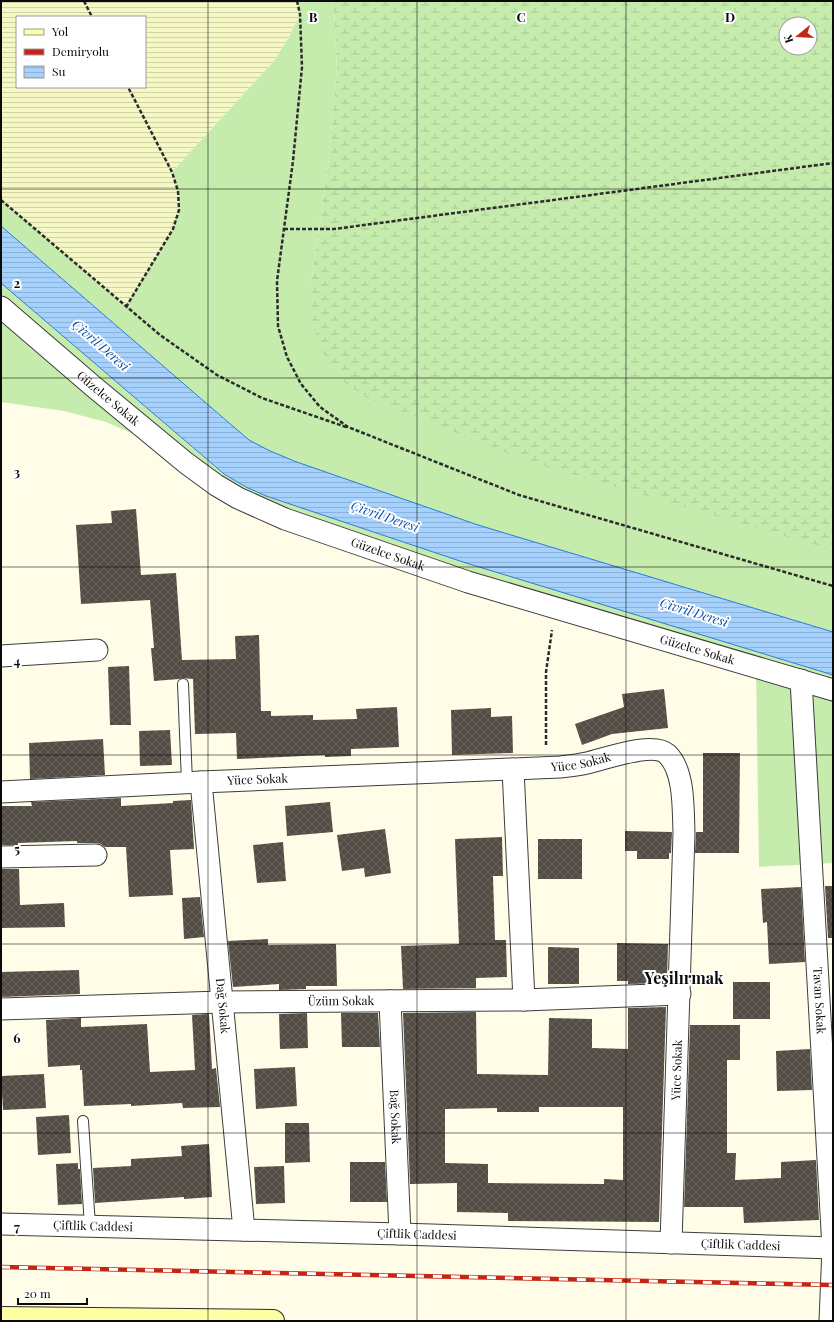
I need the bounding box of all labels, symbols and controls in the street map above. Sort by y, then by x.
text: B [309,8,318,25]
text: C [516,8,526,25]
text: D [725,8,735,25]
legend [16,16,146,88]
north arrow [778,16,818,56]
text: Yol [51,23,69,39]
text: K [780,33,796,45]
text: Demiryolu [52,43,109,59]
text: Su [52,63,65,79]
text: 2 [14,274,21,291]
water label: Çivril Deresi [69,315,134,375]
street label: Güzelce Sokak [74,367,144,429]
text: 3 [14,463,20,480]
water label: Çivril Deresi [349,496,422,535]
street label: Güzelce Sokak [349,533,428,574]
water label: Çivril Deresi [658,593,731,630]
street label: Güzelce Sokak [658,630,737,668]
text: 4 [14,652,21,669]
street label: Yüce Sokak [550,748,613,774]
street label: Yüce Sokak [226,769,289,788]
text: 5 [14,840,20,857]
street label: Tavan Sokak [810,966,830,1035]
district label: Yeşilırmak [644,967,724,988]
street label: Dağ Sokak [213,977,234,1035]
street label: Üzüm Sokak [308,992,375,1008]
text: 6 [13,1029,21,1046]
street label: Yüce Sokak [667,1039,685,1102]
street label: Bağ Sokak [387,1089,405,1145]
street label: Çiftlik Caddesi [53,1216,133,1234]
text: 7 [14,1218,20,1235]
street label: Çiftlik Caddesi [377,1224,457,1243]
street label: Çiftlik Caddesi [701,1235,781,1253]
scale bar [18,1280,87,1306]
text: 20 m [24,1285,51,1301]

